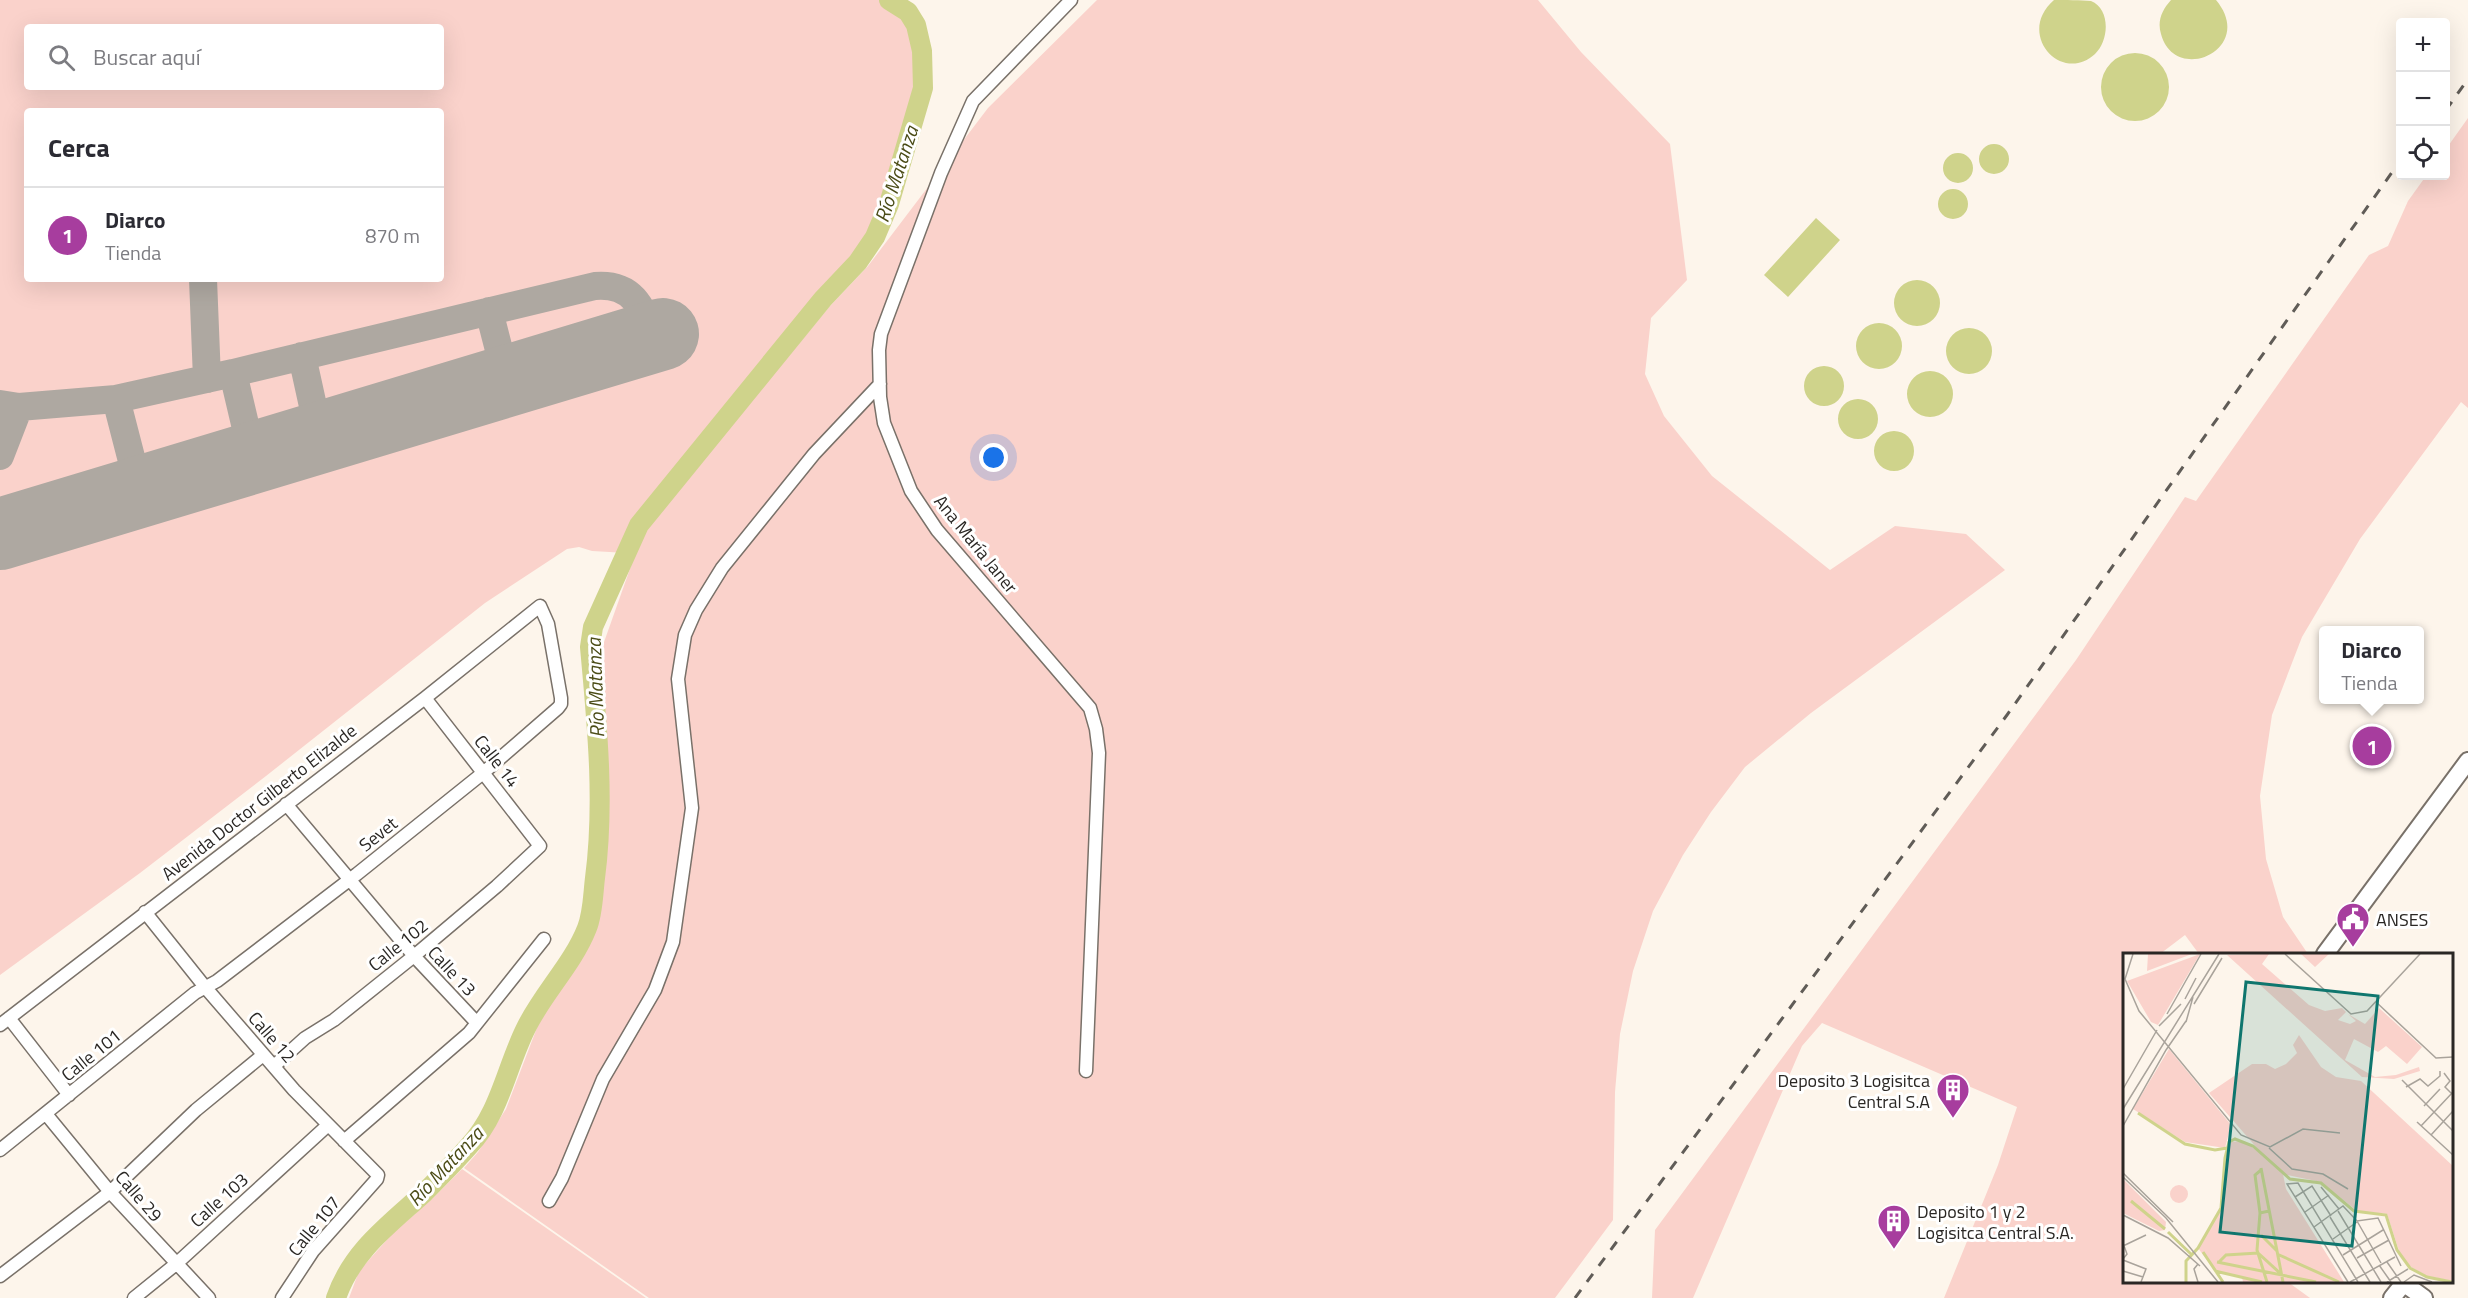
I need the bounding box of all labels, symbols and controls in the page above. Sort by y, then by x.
map controls [2396,18,2450,180]
button: + [2396,18,2450,72]
search box [24,24,444,90]
text: Buscar aquí [93,40,201,74]
icon: search [45,41,78,74]
button: − [2396,72,2450,126]
water label: Río Matanza [866,121,926,226]
button: locate [2396,126,2450,180]
text: Cerca [48,128,110,167]
text: Diarco [105,203,166,237]
text: 1 [62,220,73,251]
text: 870 m [365,220,420,251]
text: Tienda [105,237,161,268]
your location [979,443,1008,472]
street label: Ana María Janer [928,489,1024,599]
popup [2319,626,2424,704]
text: Diarco [2341,633,2402,667]
water label: Río Matanza [578,637,612,738]
text: Tienda [2341,667,2398,698]
street label: Avenida Doctor Gilberto Elizalde [156,717,362,887]
pin: 1 [2352,724,2392,768]
street label: Calle 14 [468,729,526,793]
street label: Sevet [353,810,404,858]
public building icon: ANSES [2335,901,2371,948]
place label: ANSES [2376,906,2428,933]
street label: Calle 102 [362,912,434,978]
street label: Calle 13 [422,940,482,1002]
inset map [2123,953,2453,1283]
street label: Calle 12 [242,1005,302,1069]
street label: Calle 101 [55,1022,127,1088]
place label: Deposito 3 Logisitca Central S.A [1777,1067,1930,1115]
building icon: Deposito 3 Logisitca Central S.A [1935,1072,1971,1119]
water label: Río Matanza [400,1118,491,1213]
street label: Calle 29 [109,1164,169,1228]
street label: Calle 103 [184,1166,254,1234]
street label: Calle 107 [281,1190,347,1262]
place label: Deposito 1 y 2 Logisitca Central S.A. [1917,1198,2074,1246]
building icon: Deposito 1 y 2 Logisitca Central S.A. [1876,1203,1912,1250]

